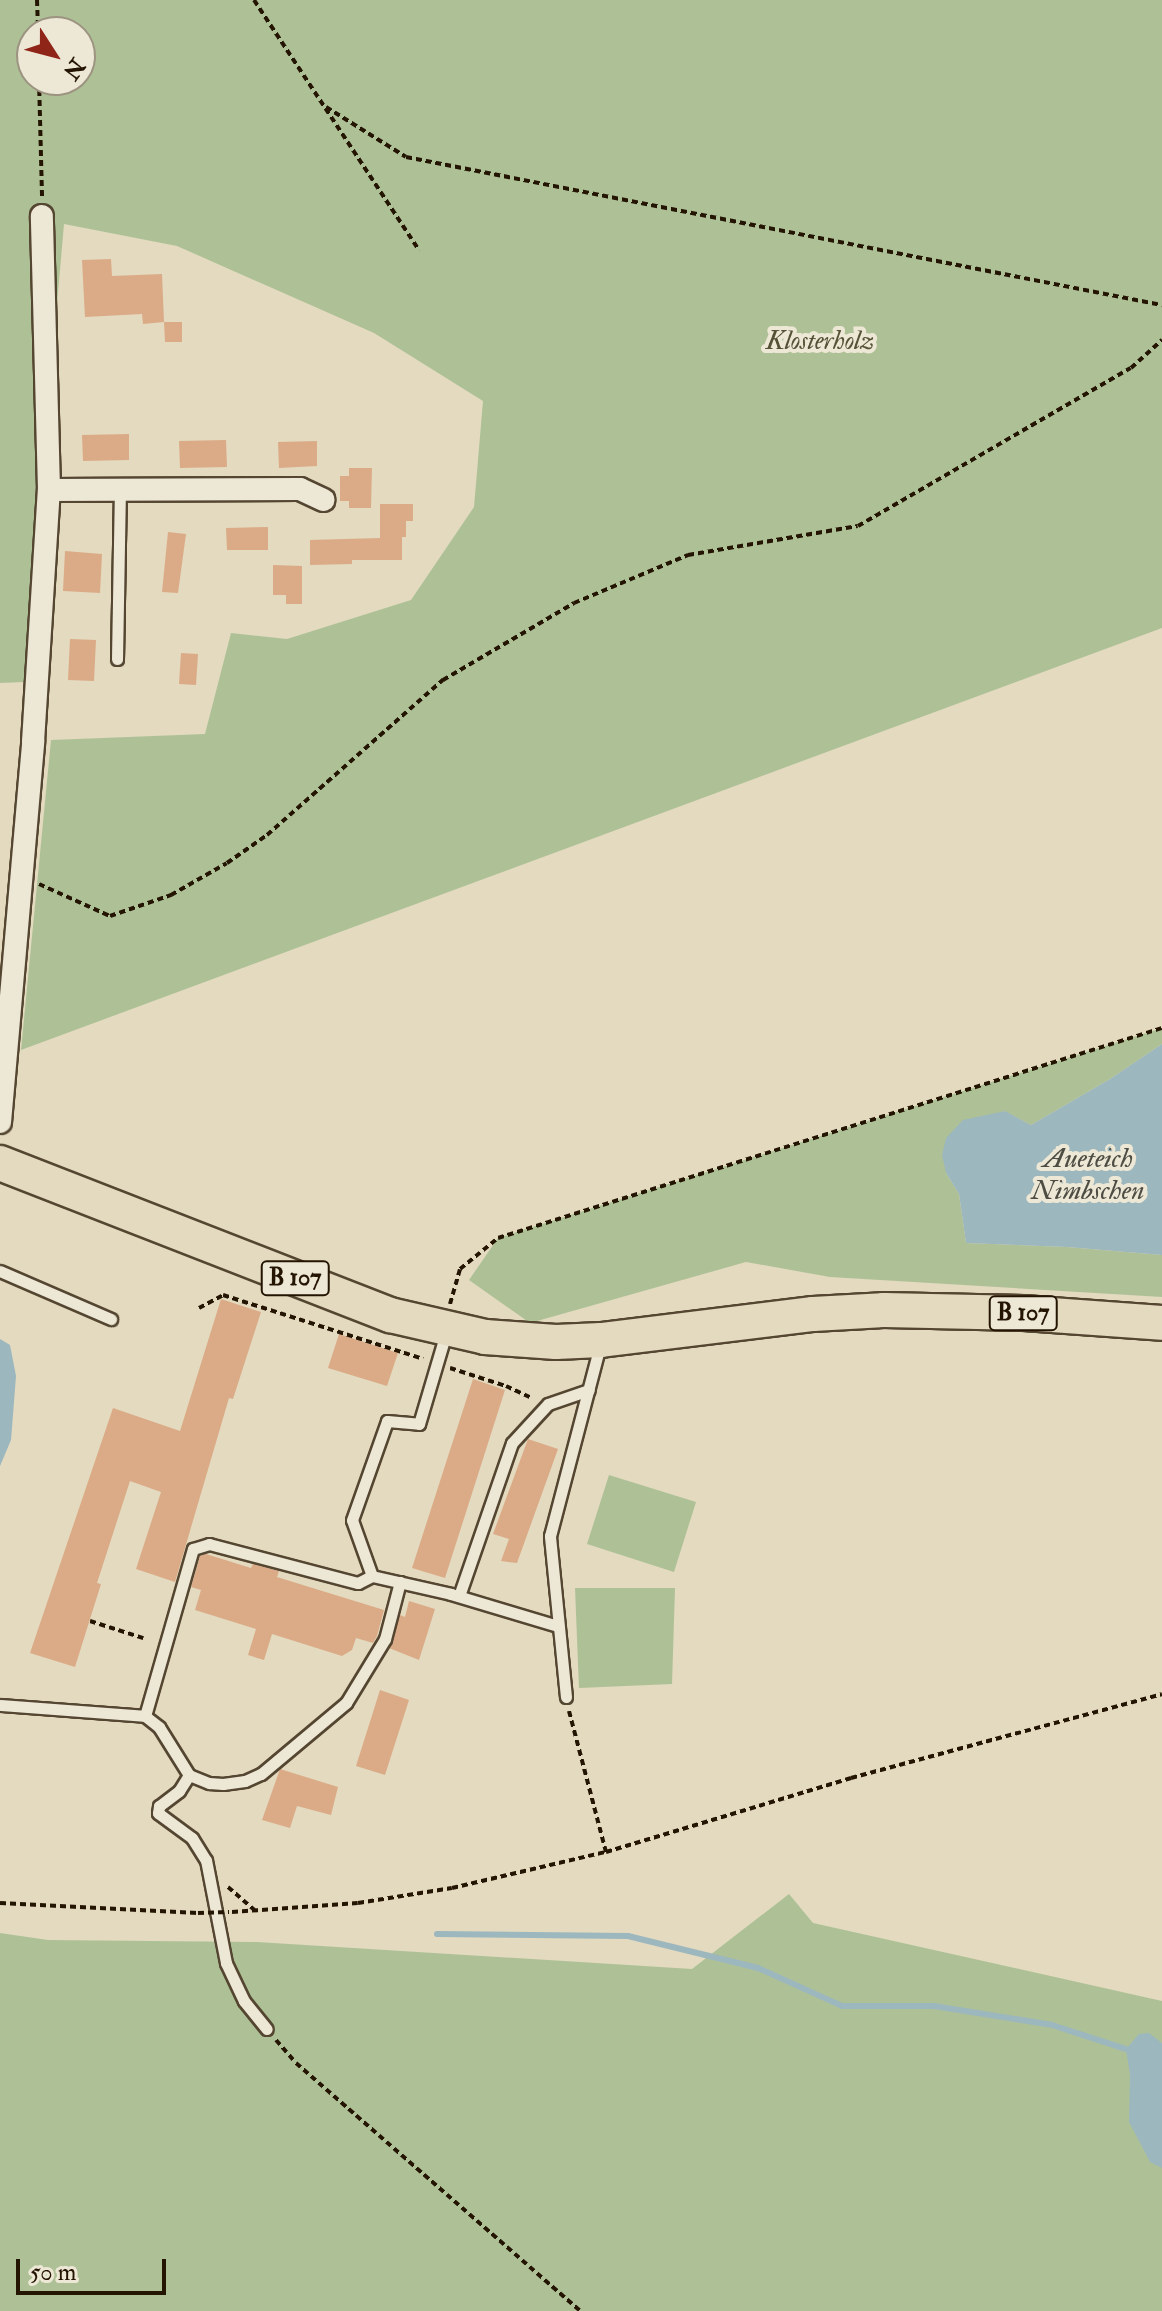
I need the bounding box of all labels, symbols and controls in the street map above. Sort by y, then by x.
north arrow [16,16,96,96]
text: N [57,53,91,85]
park label: Klosterholz [766,326,874,358]
water label: Aueteich Nimbschen [1032,1142,1144,1208]
road number: B 107 [259,1258,331,1298]
road number: B 107 [987,1293,1059,1333]
scale bar [20,2243,170,2293]
text: 50 m [30,2257,76,2288]

